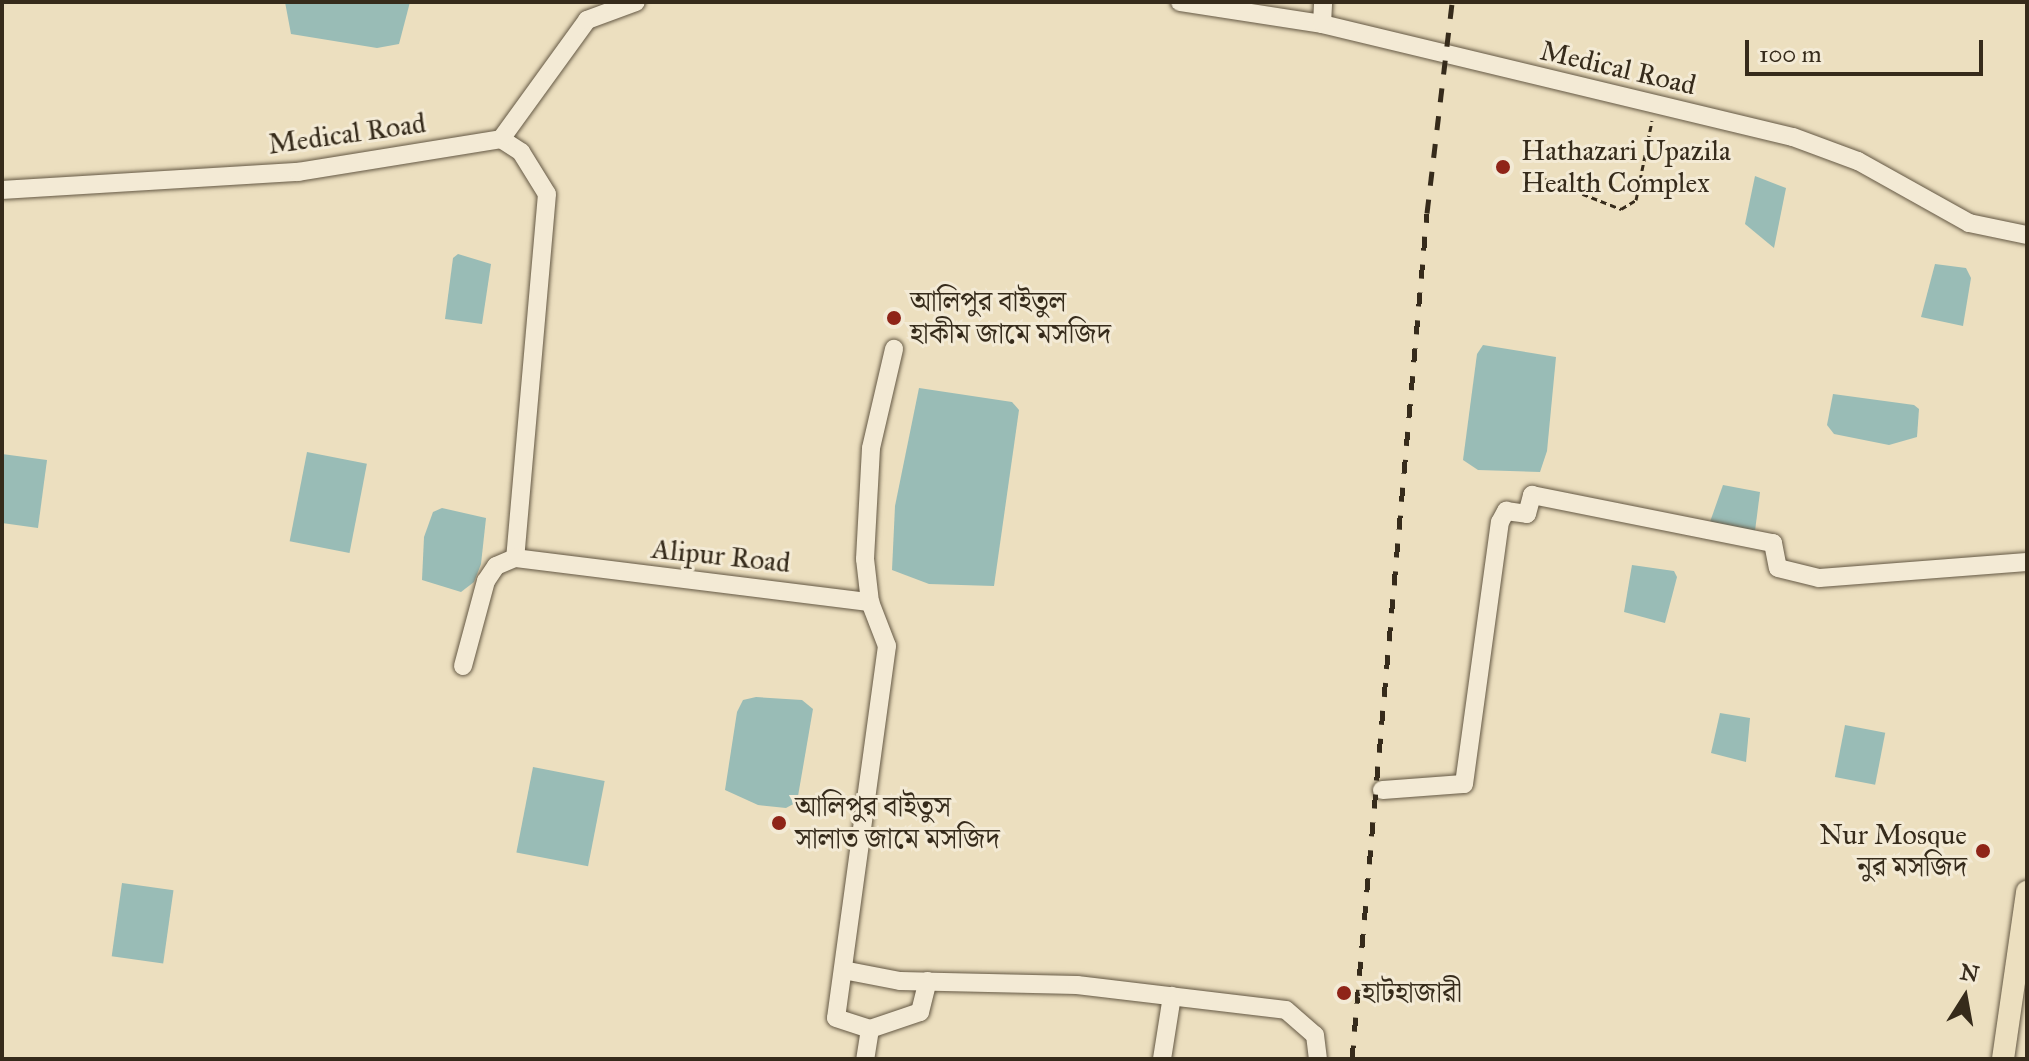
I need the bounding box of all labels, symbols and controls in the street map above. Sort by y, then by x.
scale bar [1749,24,1987,74]
street label: Medical Road [1537,34,1699,102]
text: 100 m [1759,39,1822,69]
street label: Medical Road [266,106,428,162]
place label: Hathazari Upazila Health Complex [1521,134,1731,200]
marker: Hathazari Upazila Health Complex [1492,156,1514,178]
place label: আলিপুর বাইতুল হাকীম জামে মসজিদ [910,285,1111,351]
marker: আলিপুর বাইতুল হাকীম জামে মসজিদ [885,309,903,327]
street label: Alipur Road [650,532,792,580]
place label: আলিপুর বাইতুস সালাত জামে মসজিদ [795,790,1000,856]
marker: আলিপুর বাইতুস সালাত জামে মসজিদ [770,814,788,832]
place label: Nur Mosque নুর মসজিদ [1819,818,1967,884]
marker: Nur Mosque নুর মসজিদ [1974,842,1992,860]
north arrow [1925,957,2005,1037]
text: N [1958,958,1981,988]
place label: হাটহাজারী [1362,976,1462,1010]
marker: হাটহাজারী [1333,982,1355,1004]

